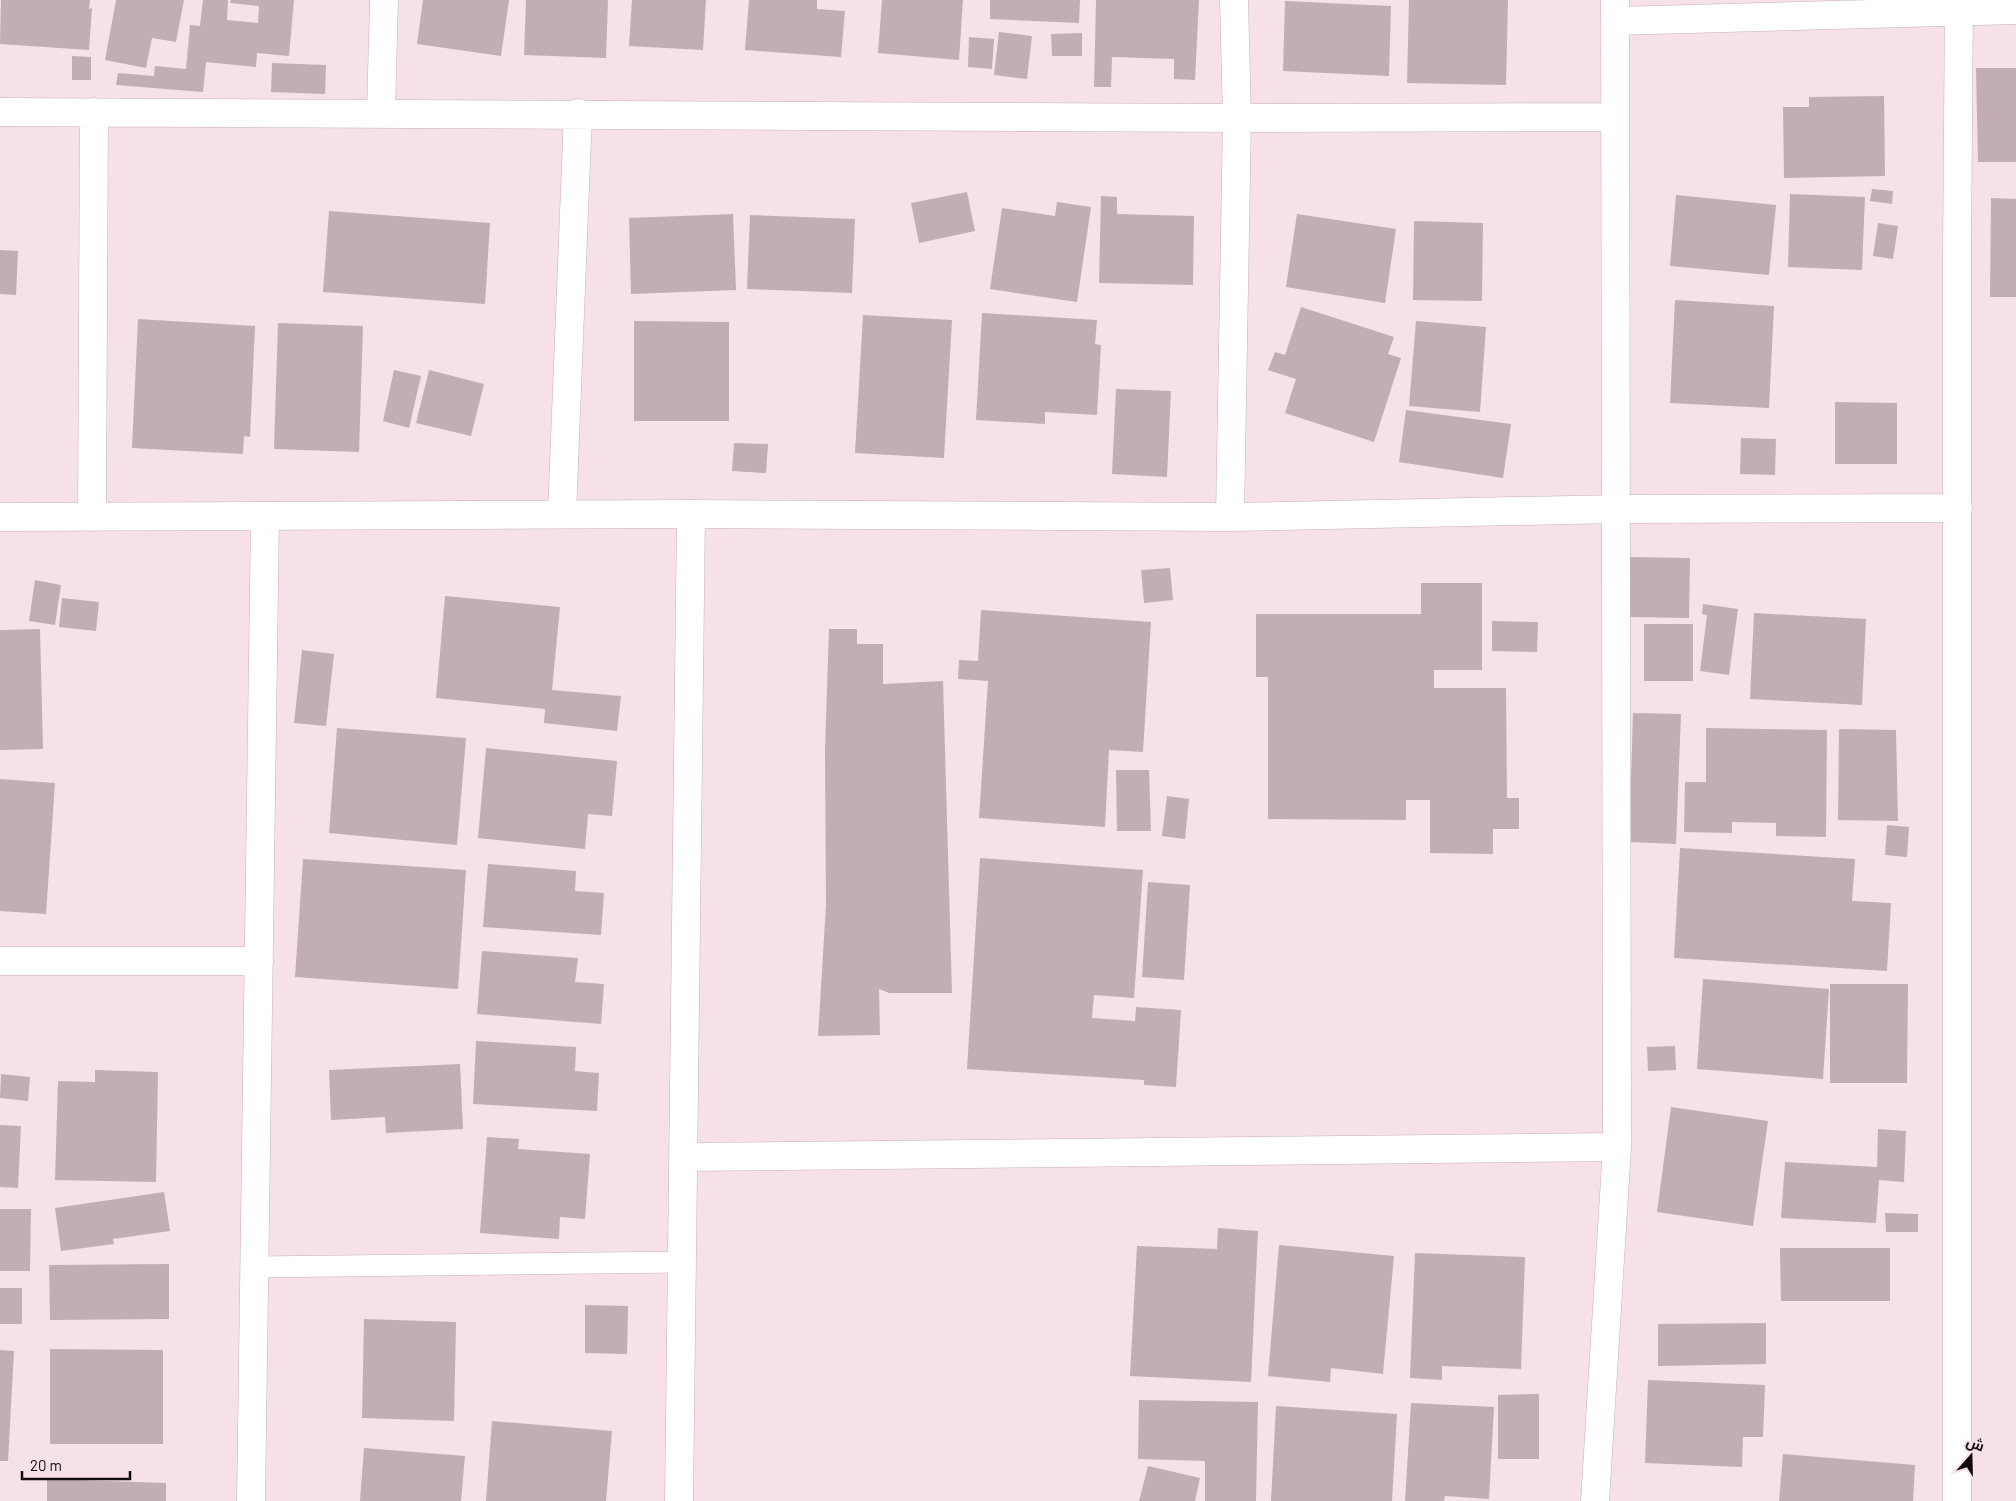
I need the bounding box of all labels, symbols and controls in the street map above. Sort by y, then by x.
north arrow [1946,1431,1996,1481]
text: ش [1964,1432,1987,1455]
scale bar [22,1448,130,1480]
text: 20 m [30,1456,62,1474]

